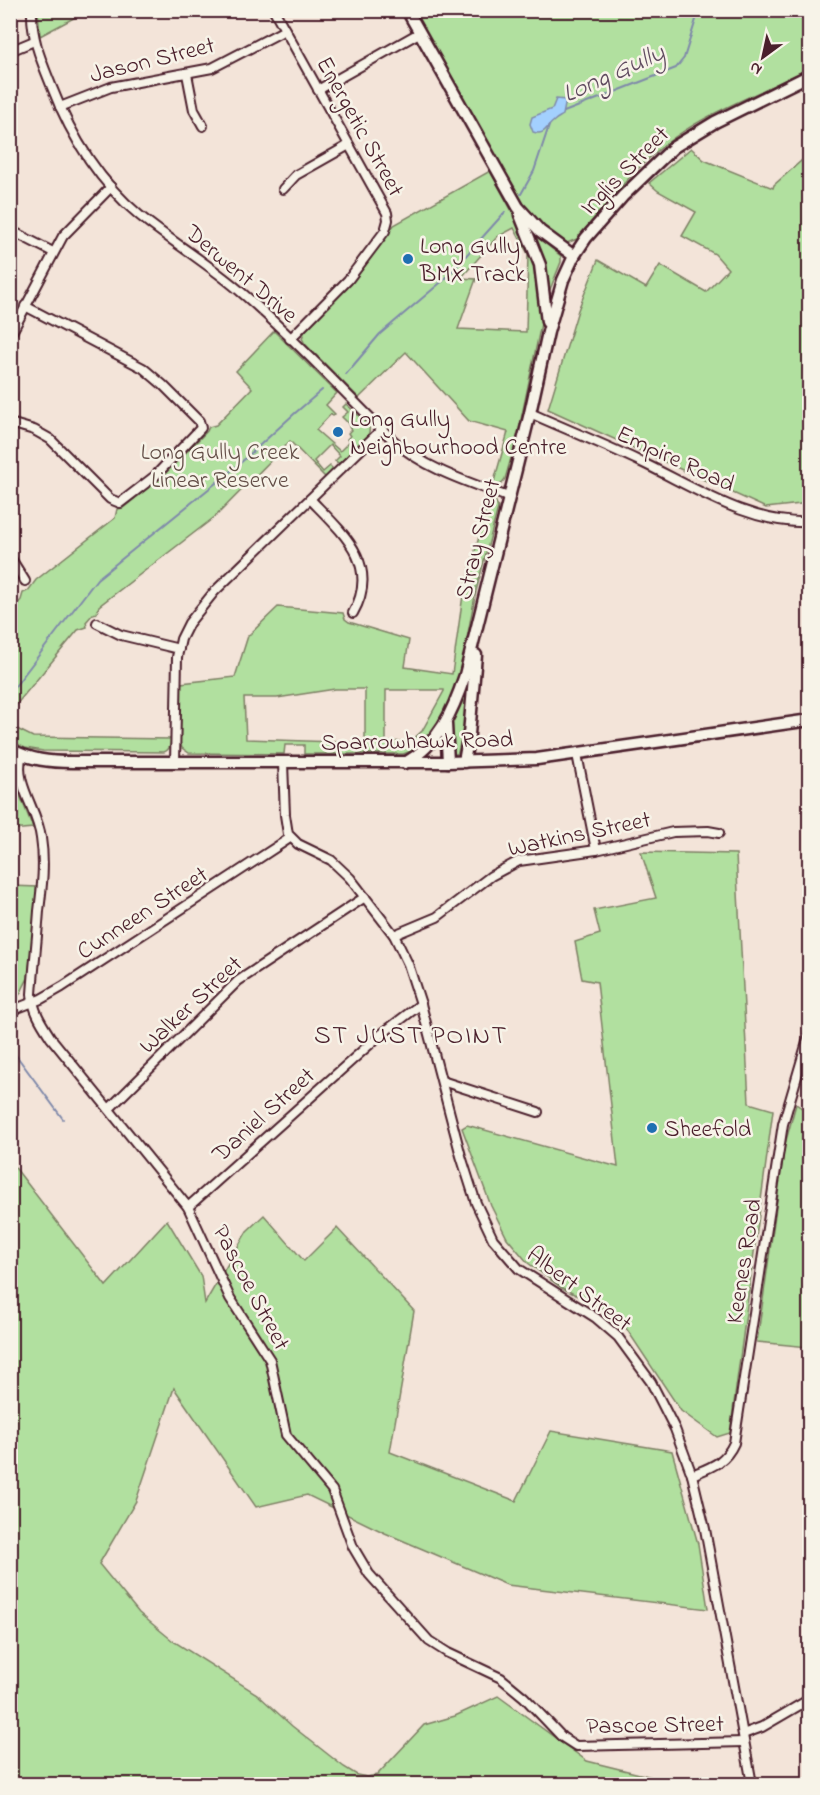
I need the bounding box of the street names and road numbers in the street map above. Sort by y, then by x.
street label: Jason Street [86,29,219,94]
street label: Energetic Street [306,51,412,204]
street label: Inglis Street [573,119,679,225]
street label: Derwent Drive [175,216,305,333]
street label: Empire Road [610,418,740,503]
street label: Stray Street [447,475,512,604]
street label: Sparrowhawk Road [321,723,514,762]
street label: Watkins Street [505,803,654,868]
street label: Cunneen Street [71,858,216,970]
street label: Walker Street [132,948,251,1063]
street label: Daniel Street [205,1060,324,1172]
street label: Keenes Road [718,1196,773,1326]
street label: Pascoe Street [202,1219,298,1357]
street label: Albert Street [518,1239,639,1341]
street label: Pascoe Street [586,1708,724,1745]

